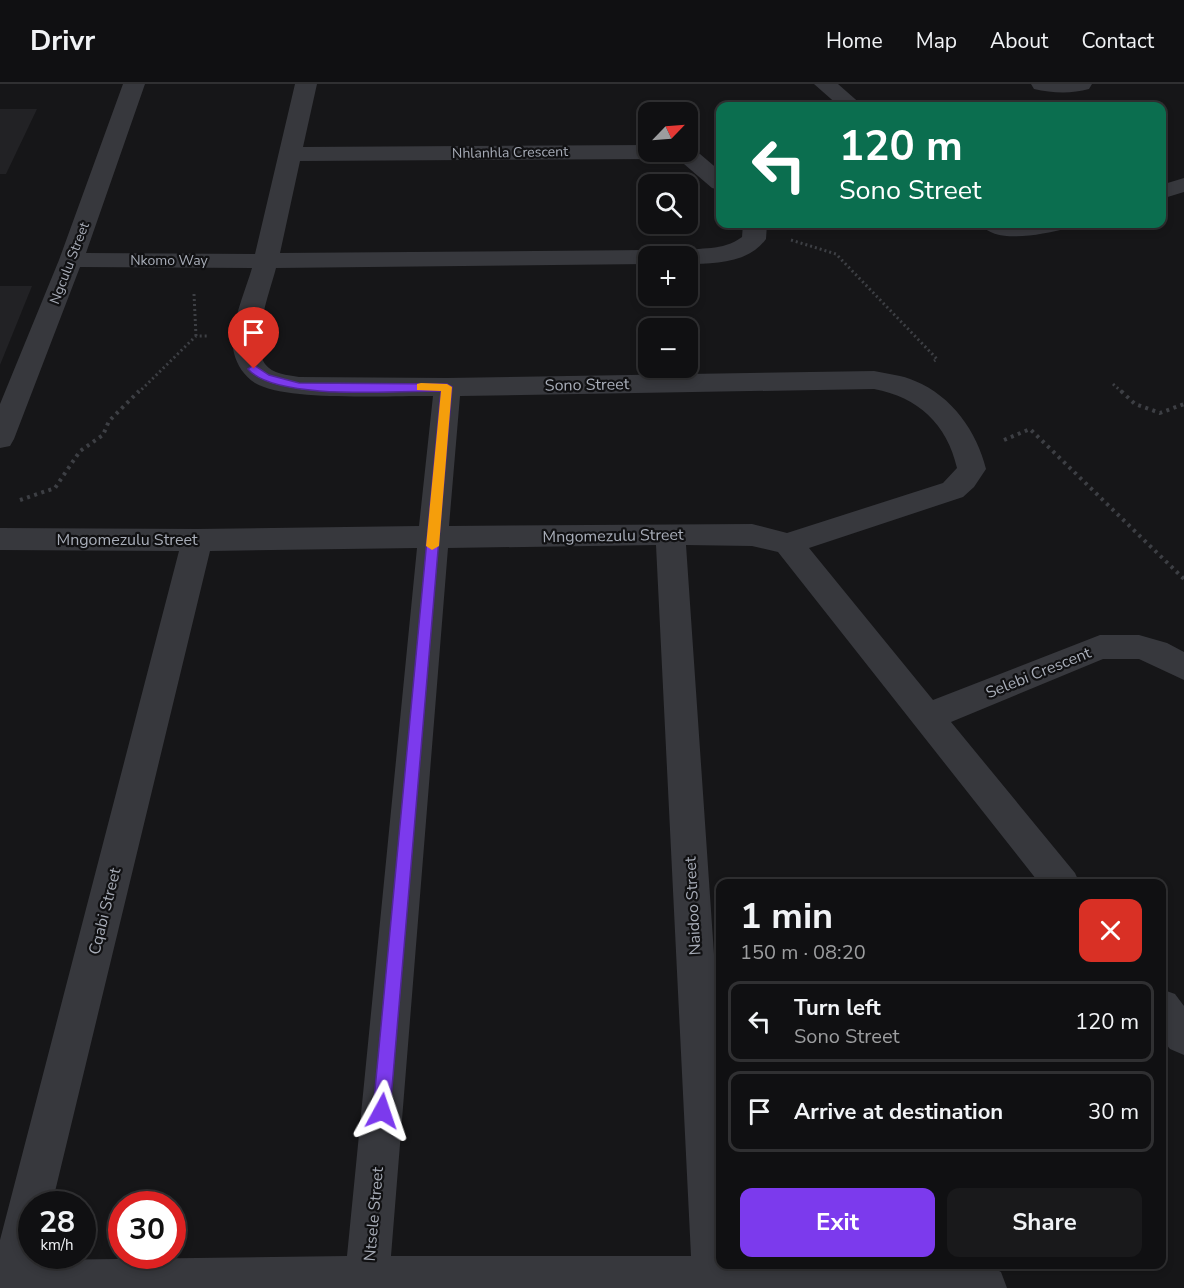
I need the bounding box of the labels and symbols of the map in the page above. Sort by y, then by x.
north arrow [638,102,698,162]
street label: Nhlanhla Crescent [452,142,568,163]
street label: Ngculu Street [45,219,94,307]
street label: Nkomo Way [130,251,209,270]
pin [228,307,279,369]
street label: Sono Street [545,373,630,397]
street label: Mngomezulu Street [542,524,684,548]
street label: Mngomezulu Street [56,529,198,551]
street label: Selebi Crescent [982,642,1095,704]
street label: Naidoo Street [679,856,707,956]
street label: Cqabi Street [84,865,126,957]
position arrow [350,1079,414,1143]
street label: Ntsele Street [359,1166,389,1262]
speed limit sign: 30 [108,1191,186,1269]

